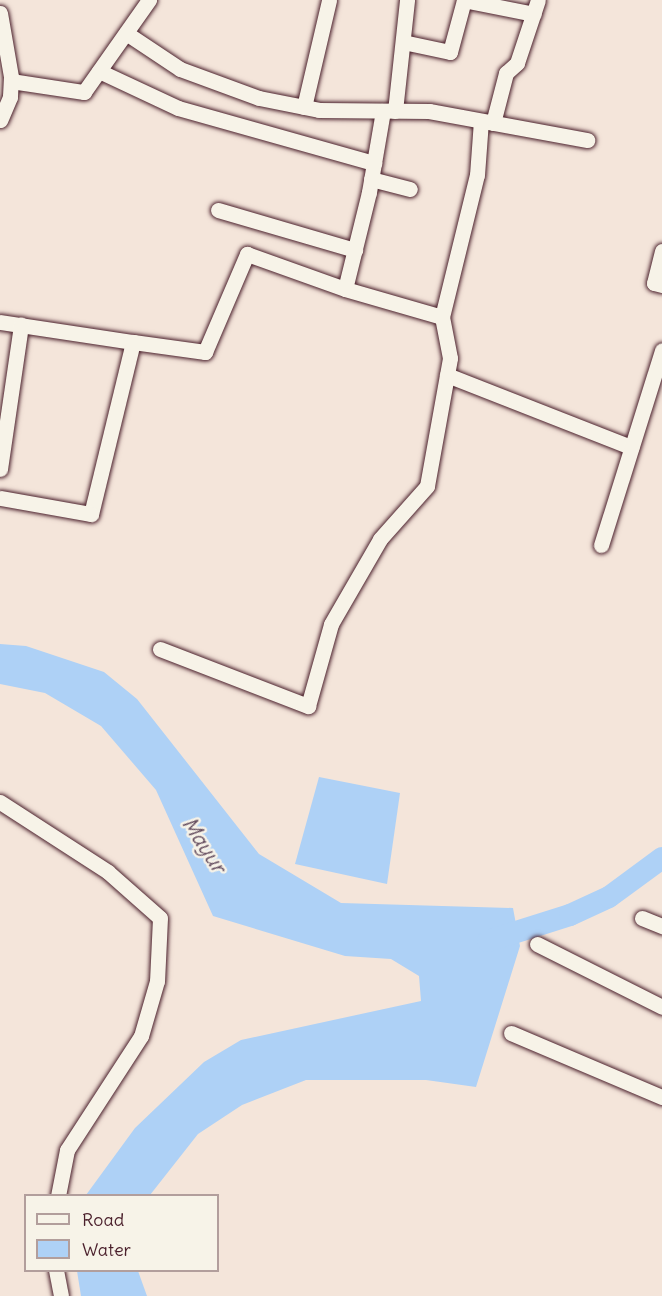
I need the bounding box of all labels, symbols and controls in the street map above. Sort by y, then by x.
water label: Mayur [177,812,231,878]
legend [24,1194,219,1272]
text: Road [82,1208,124,1231]
text: Water [82,1238,131,1261]

